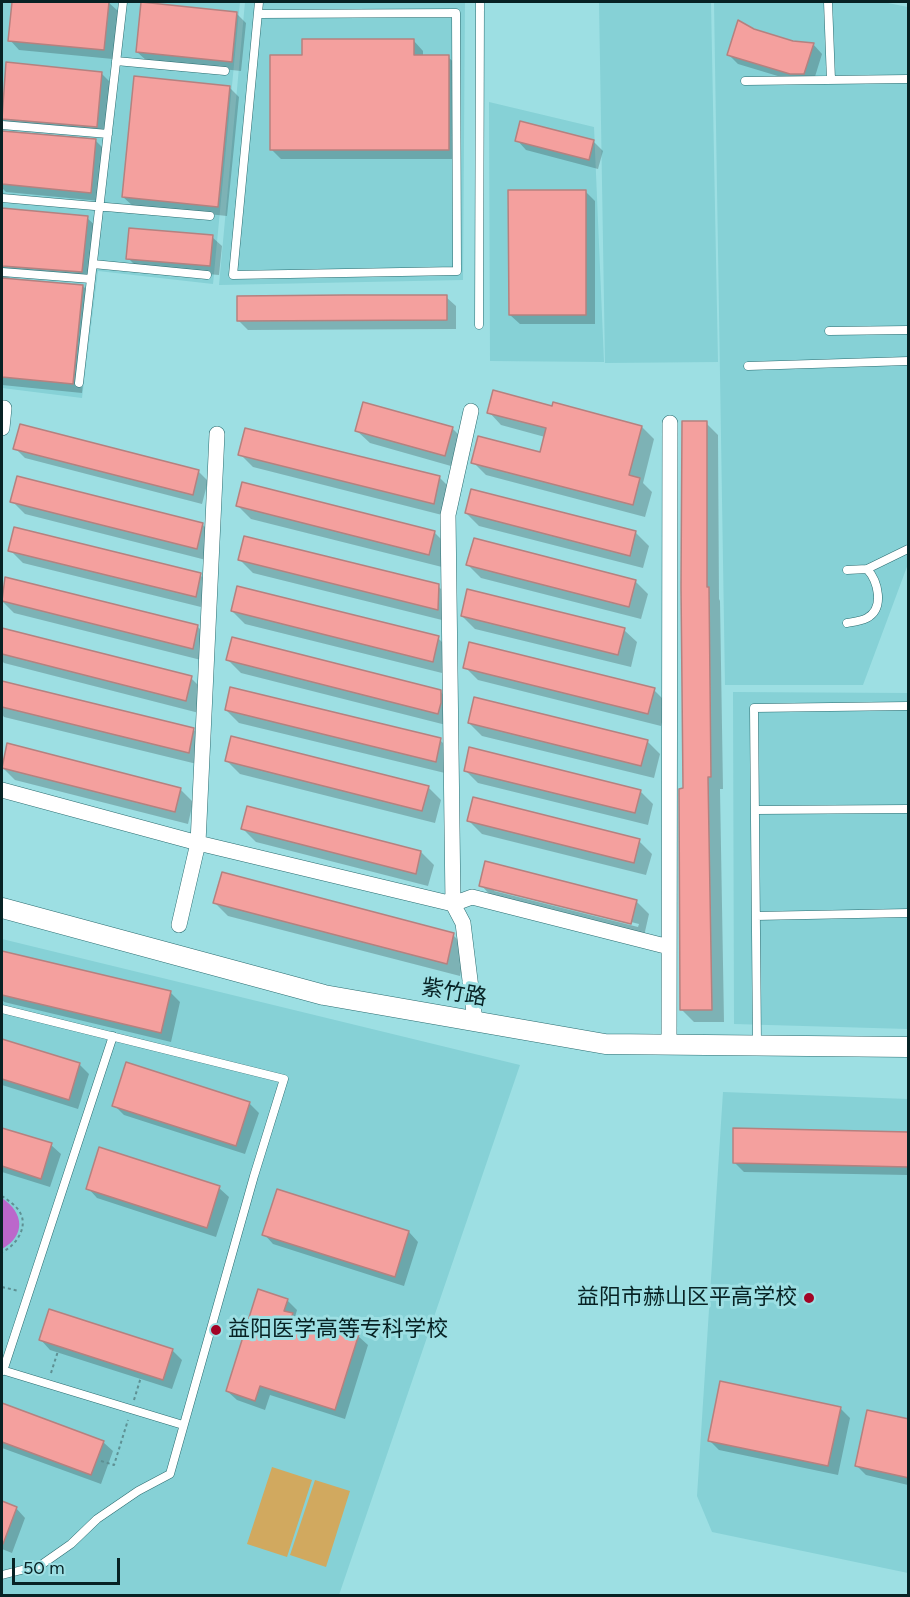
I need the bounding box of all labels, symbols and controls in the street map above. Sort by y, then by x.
street label: 紫竹路 [419,974,489,1012]
place label: 益阳市赫山区平高学校 [577,1285,797,1311]
marker: 益阳市赫山区平高学校 [802,1291,816,1305]
place label: 益阳医学高等专科学校 [228,1317,448,1343]
marker: 益阳医学高等专科学校 [209,1323,223,1337]
scale bar [15,1546,123,1584]
text: 50 m [23,1557,65,1579]

